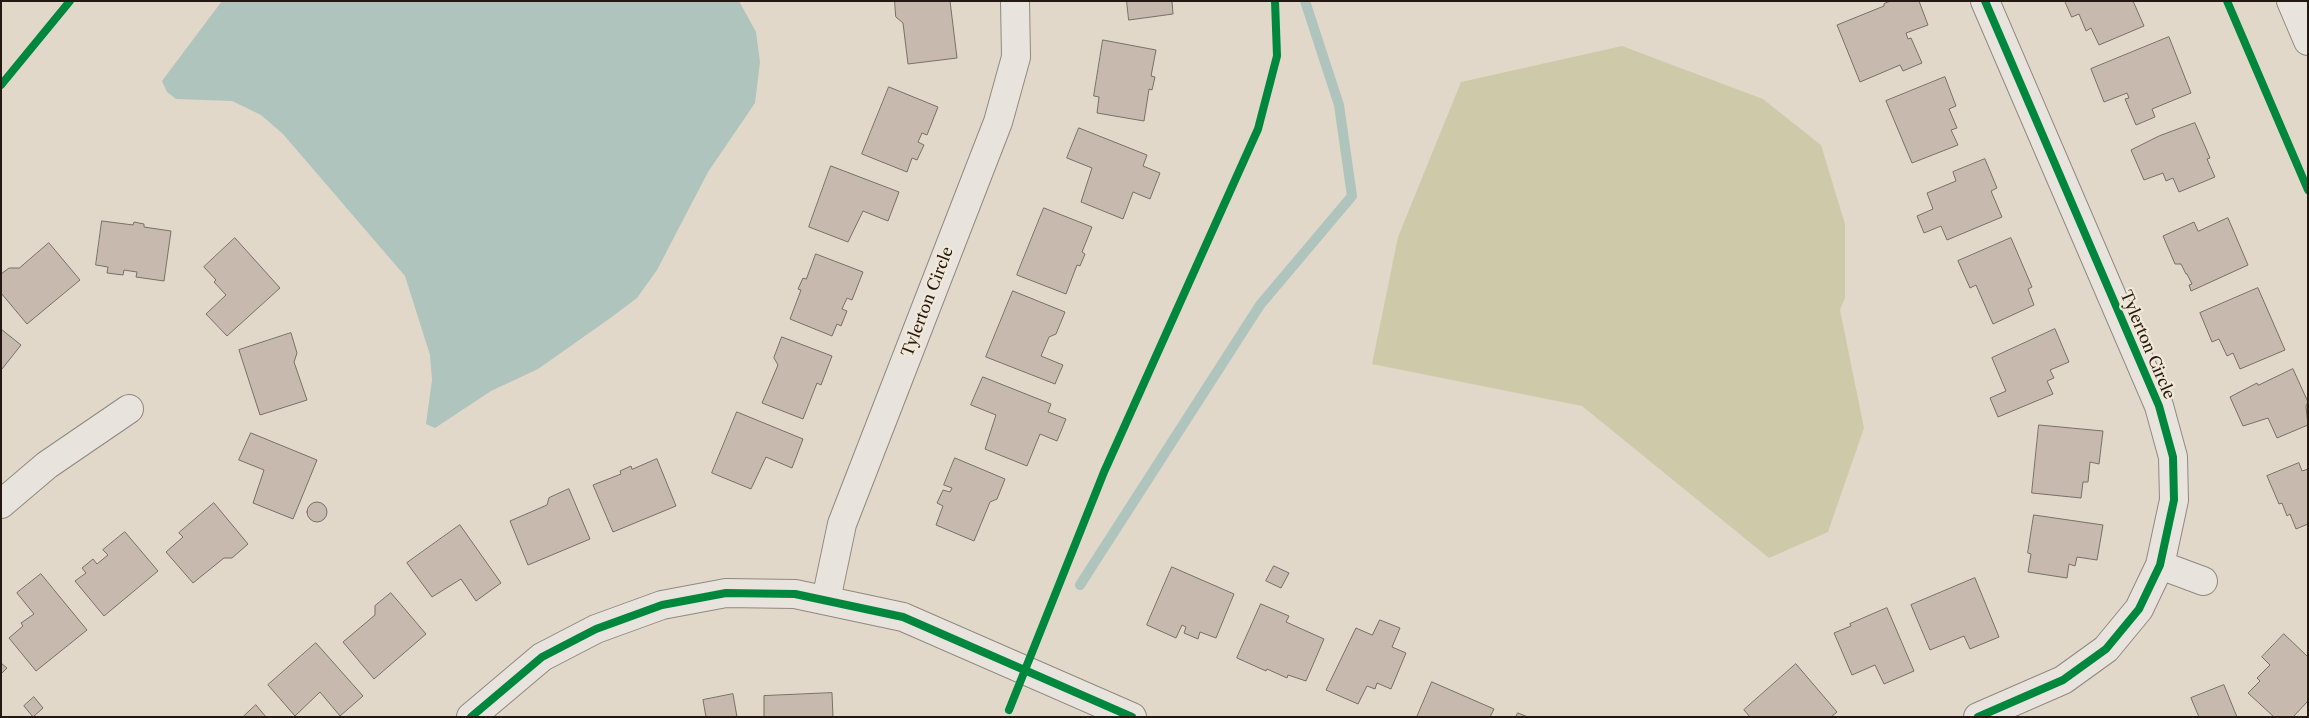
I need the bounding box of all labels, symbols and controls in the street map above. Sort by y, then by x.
street label: Tylerton Circle [898,244,958,360]
street label: Tylerton Circle [2115,288,2179,402]

